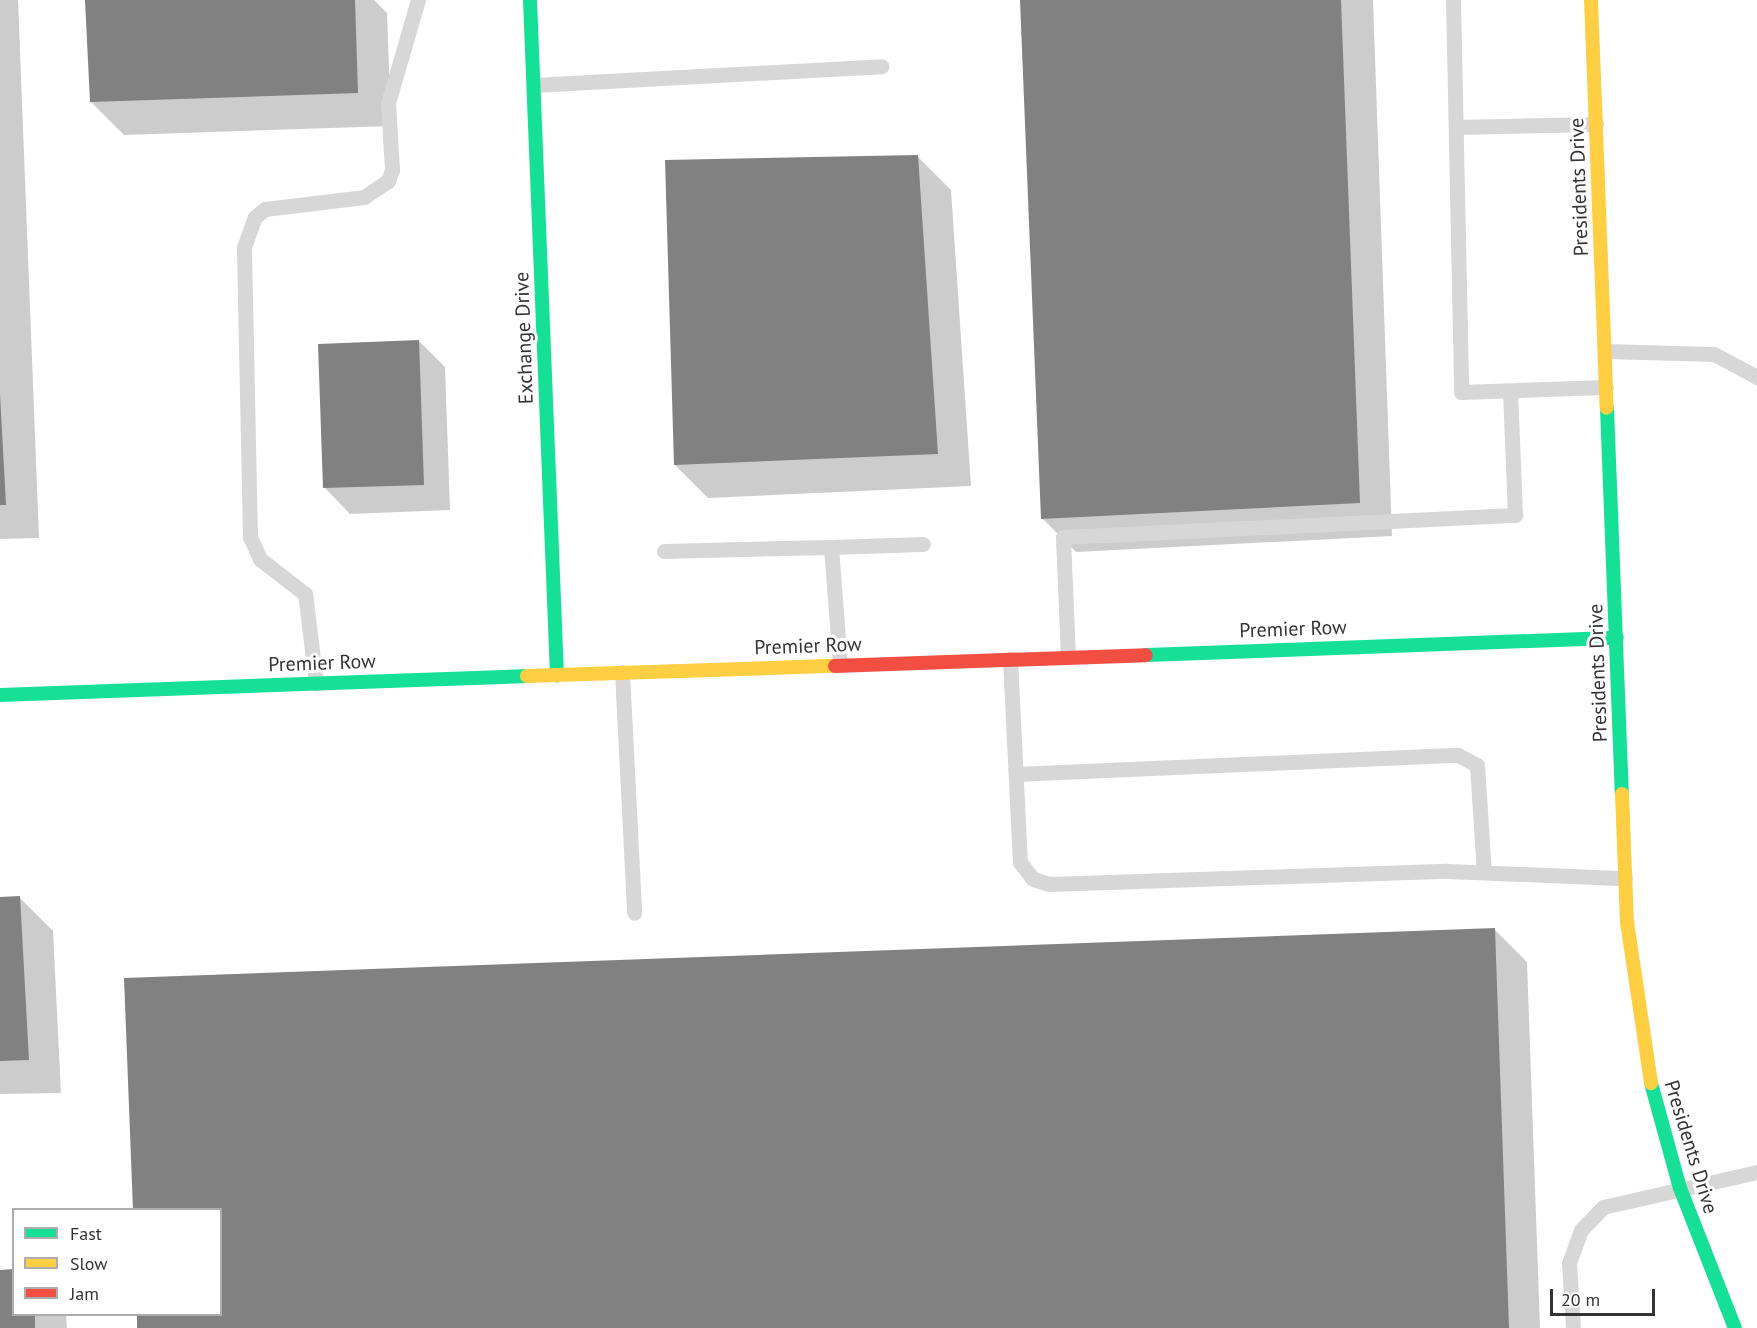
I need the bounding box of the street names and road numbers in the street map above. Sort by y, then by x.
street label: Presidents Drive [1565,117,1593,257]
street label: Exchange Drive [510,271,538,405]
street label: Presidents Drive [1584,603,1612,743]
street label: Premier Row [1239,615,1347,643]
street label: Premier Row [754,632,862,660]
street label: Premier Row [268,649,376,677]
street label: Presidents Drive [1659,1077,1723,1217]

